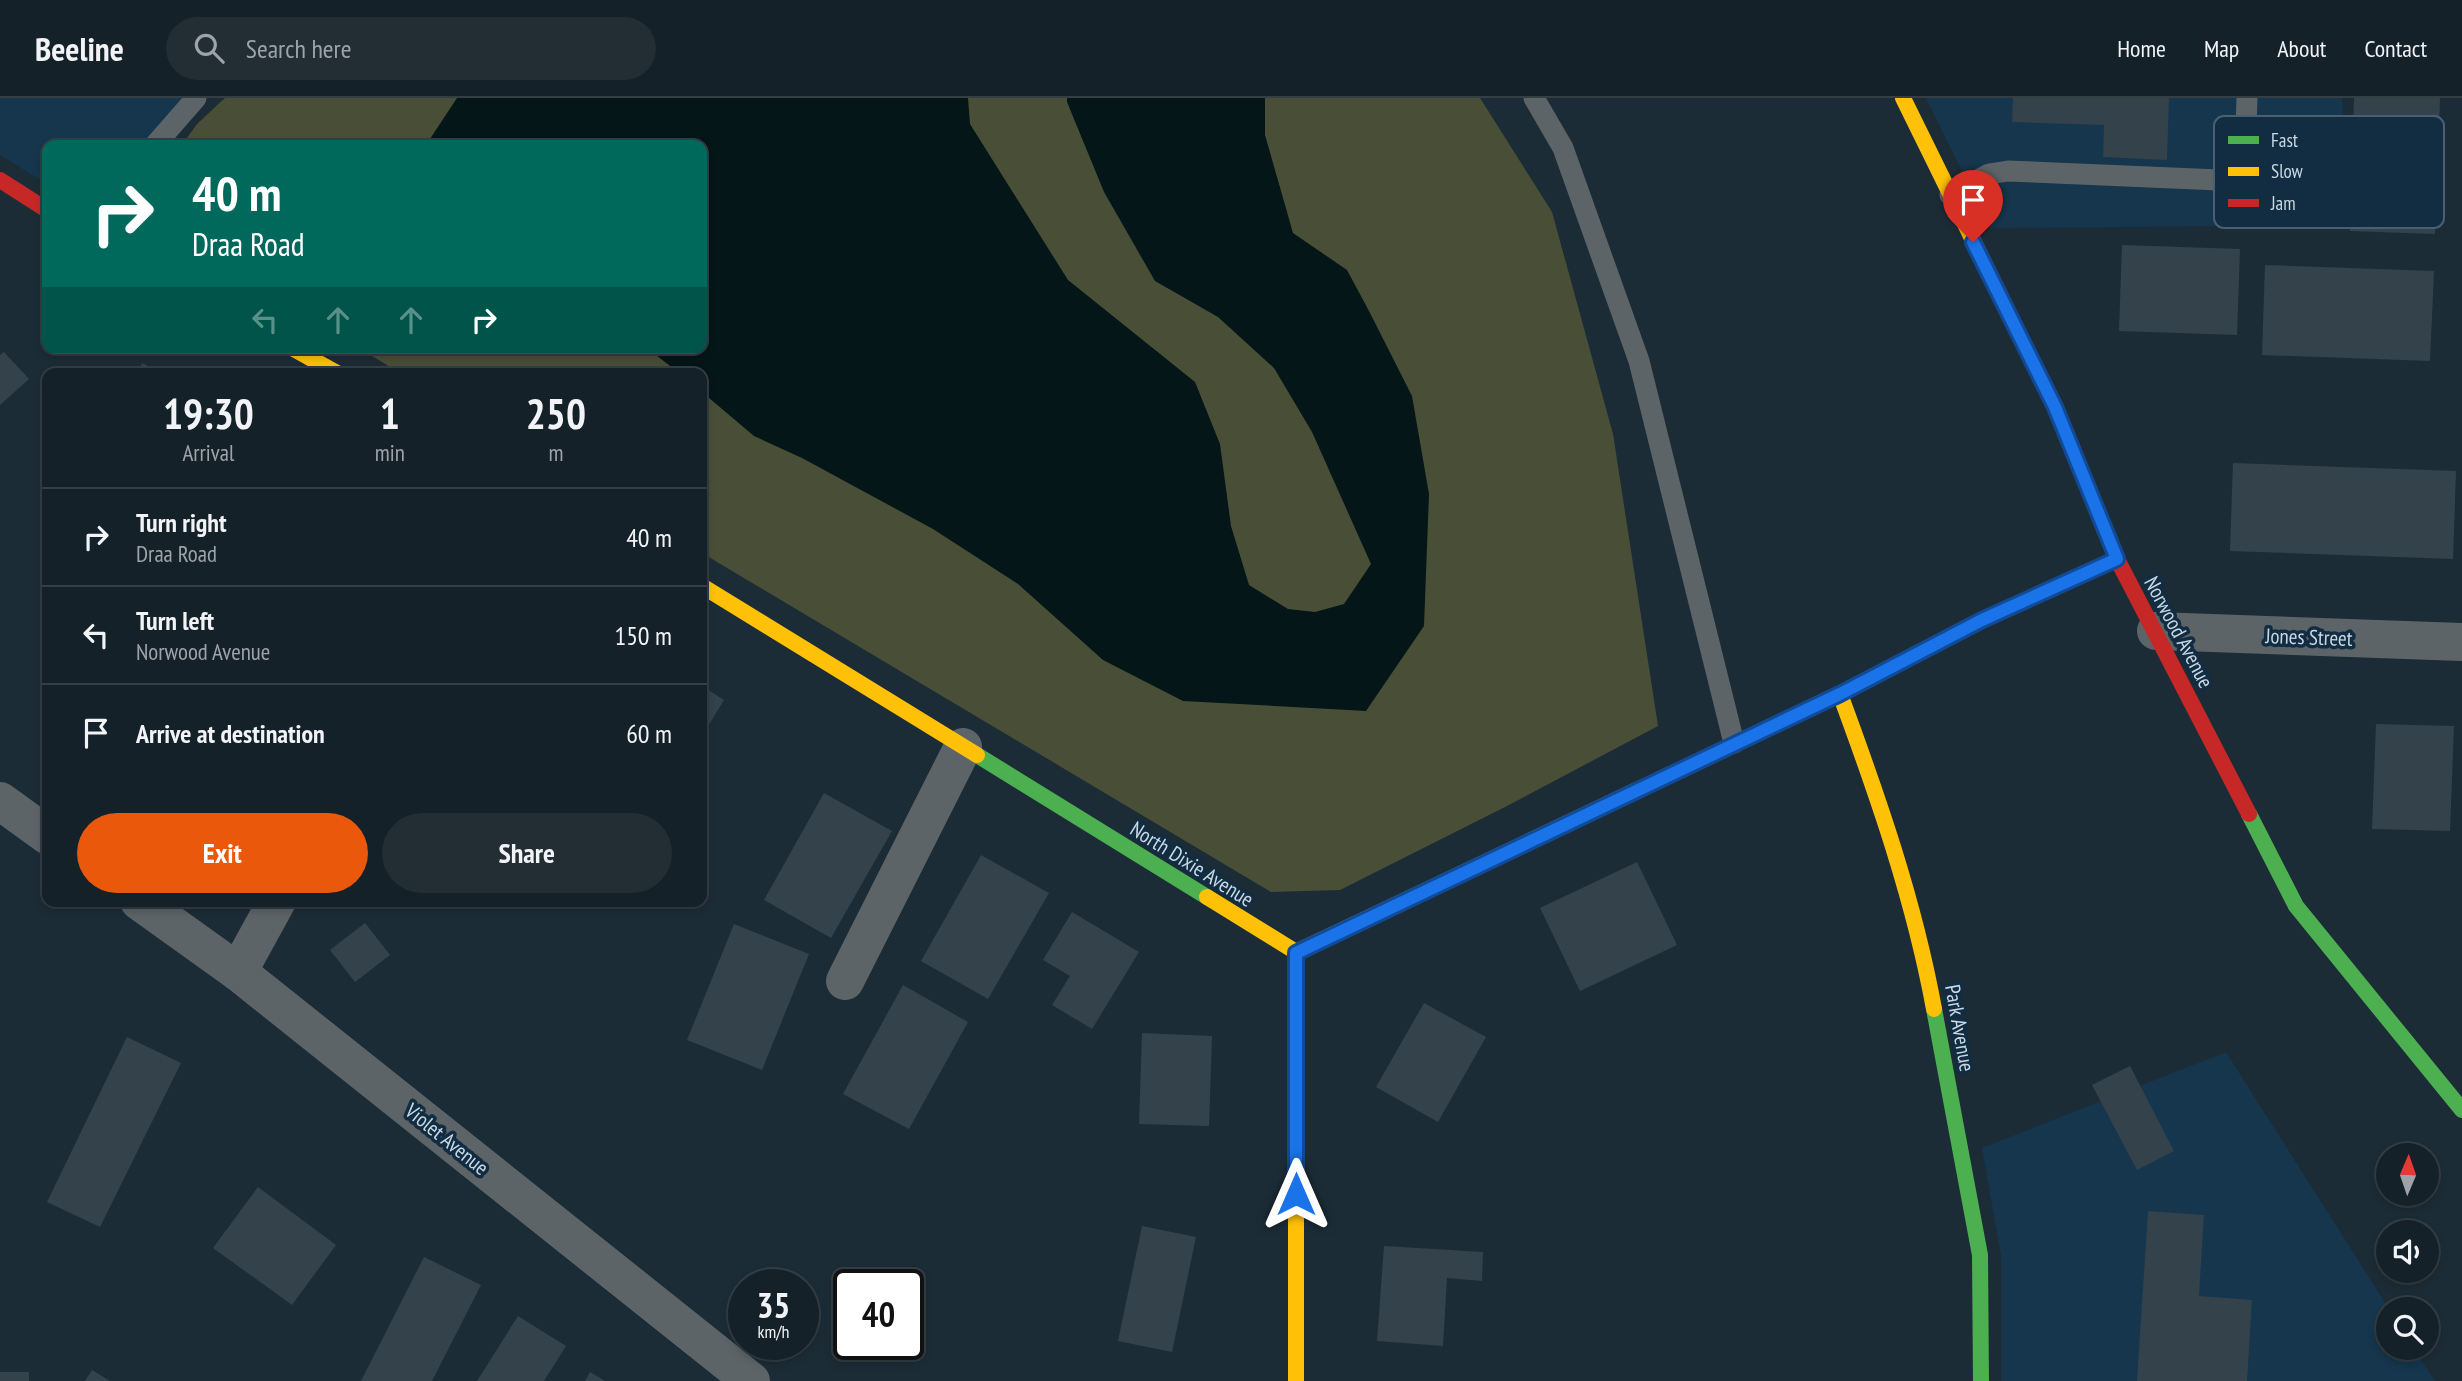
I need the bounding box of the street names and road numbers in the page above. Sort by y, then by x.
street label: Norwood Avenue [2138,572,2220,692]
street label: Jones Street [2264,622,2353,652]
street label: North Dixie Avenue [1125,815,1259,913]
street label: Park Avenue [1939,982,1981,1074]
street label: Violet Avenue [399,1097,494,1181]

